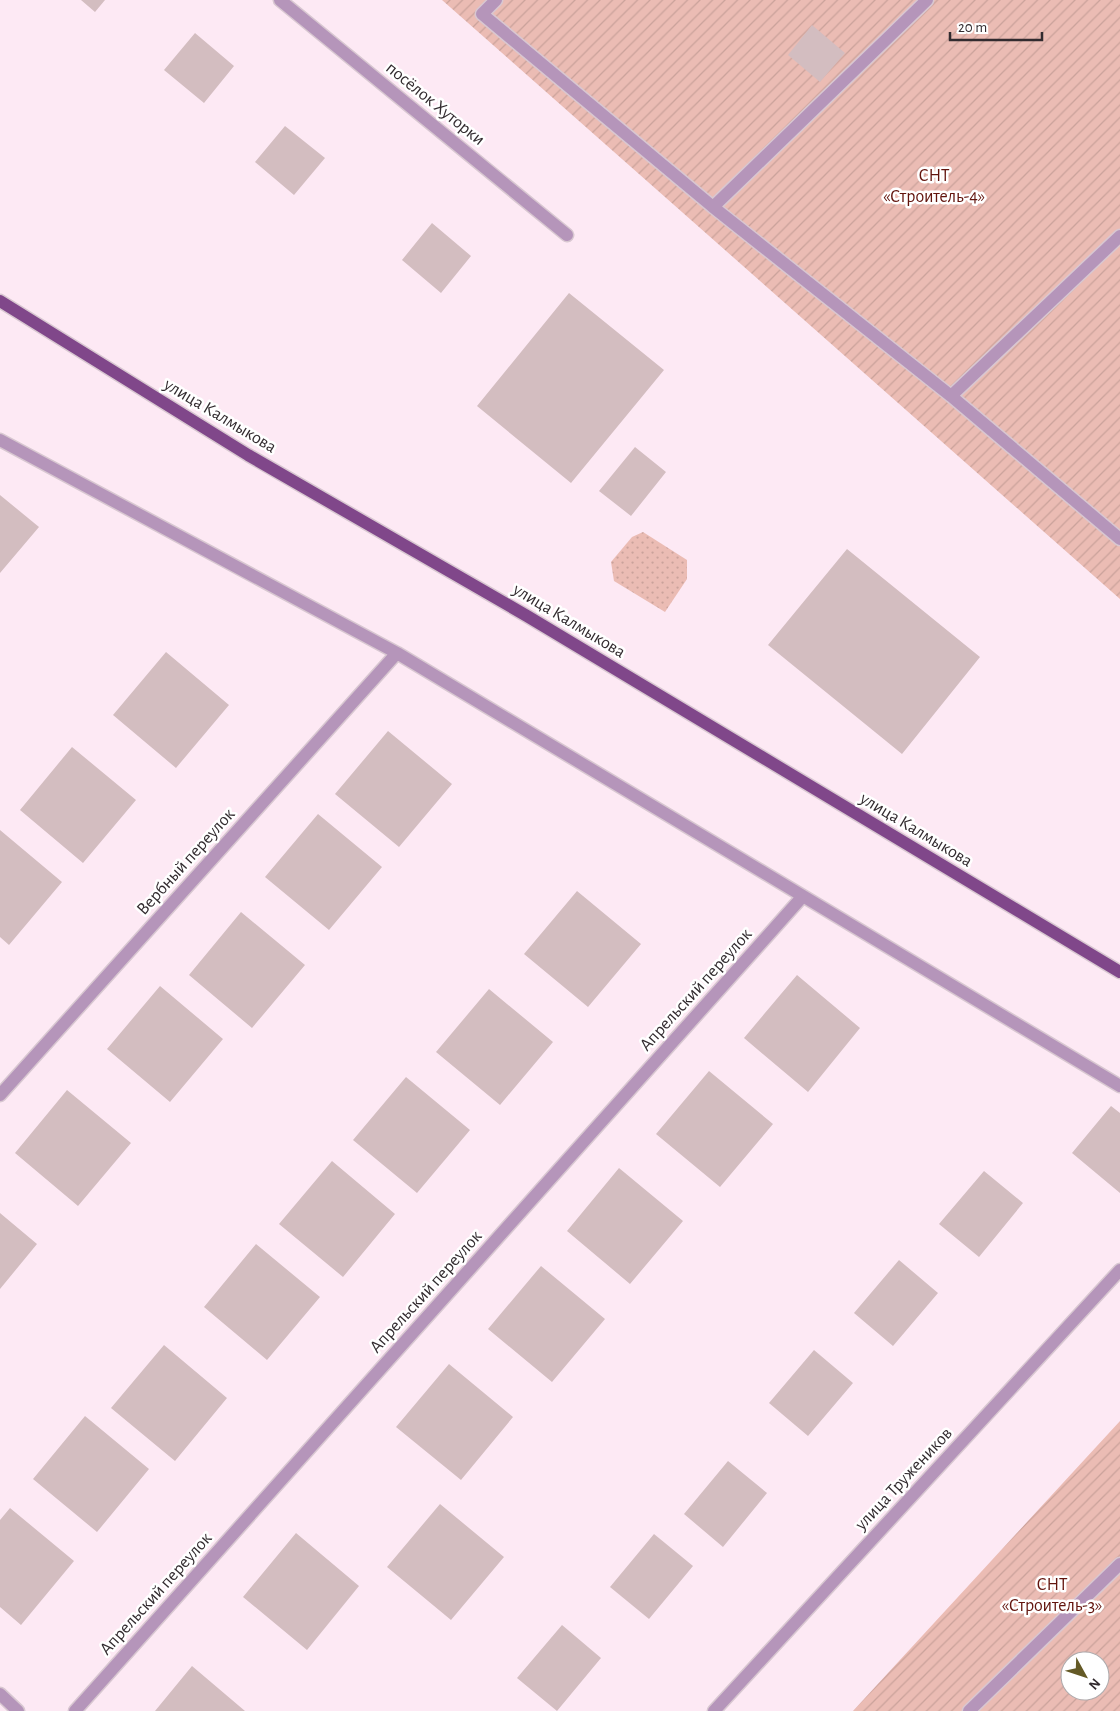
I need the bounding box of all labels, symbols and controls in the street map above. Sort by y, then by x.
scale bar [950,10,1042,42]
text: 20 m [958,20,987,35]
street label: посёлок Хуторки [382,59,488,149]
park label: СНТ «Строитель-4» [883,167,985,206]
street label: улица Калмыкова [160,375,279,457]
street label: улица Калмыкова [509,580,628,662]
street label: улица Калмыкова [856,789,975,871]
street label: Вербный переулок [133,804,239,919]
street label: Апрельский переулок [636,925,756,1055]
street label: Апрельский переулок [366,1227,486,1357]
street label: улица Тружеников [851,1424,956,1534]
street label: Апрельский переулок [96,1529,216,1659]
park label: СНТ «Строитель-3» [1002,1576,1102,1615]
north arrow [1060,1651,1110,1701]
text: N [1086,1675,1103,1692]

